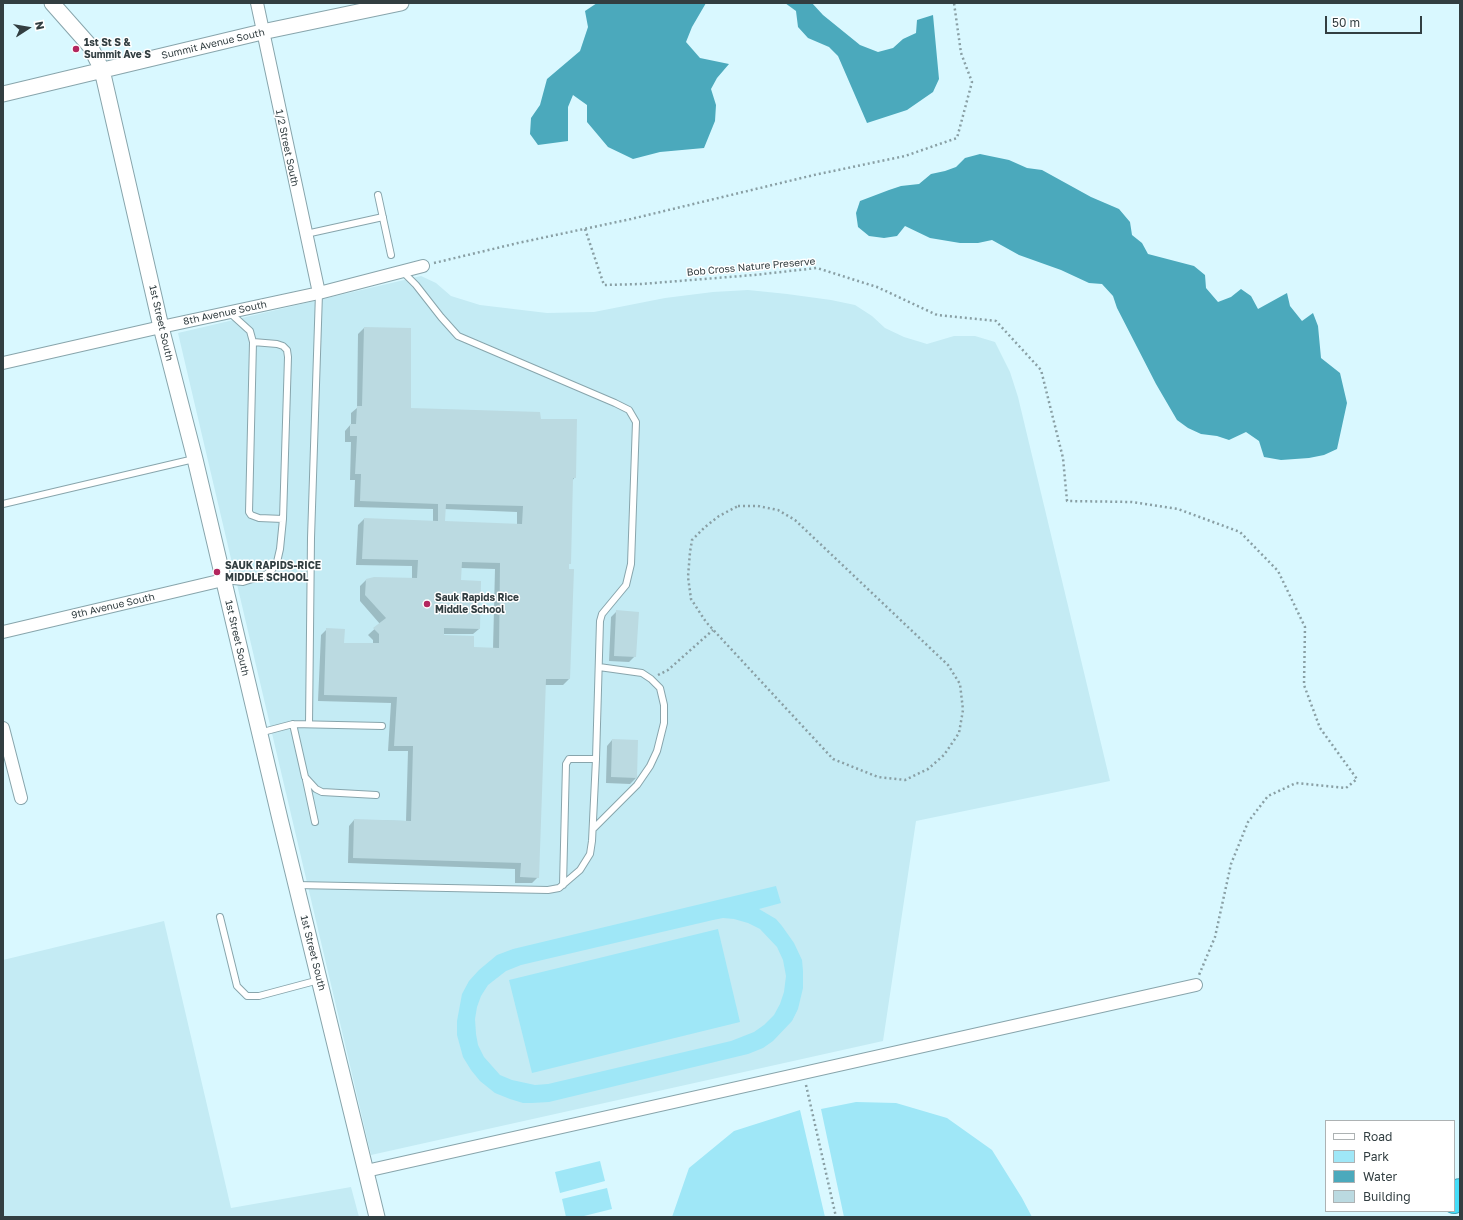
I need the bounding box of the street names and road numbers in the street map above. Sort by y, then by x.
street label: Summit Avenue South [160,26,266,62]
street label: 1/2 Street South [273,108,301,188]
street label: Bob Cross Nature Preserve [686,255,816,279]
street label: 1st Street South [146,284,176,362]
street label: 8th Avenue South [182,298,268,328]
street label: 9th Avenue South [70,591,156,621]
street label: 1st Street South [222,599,252,677]
street label: 1st Street South [298,914,328,992]

